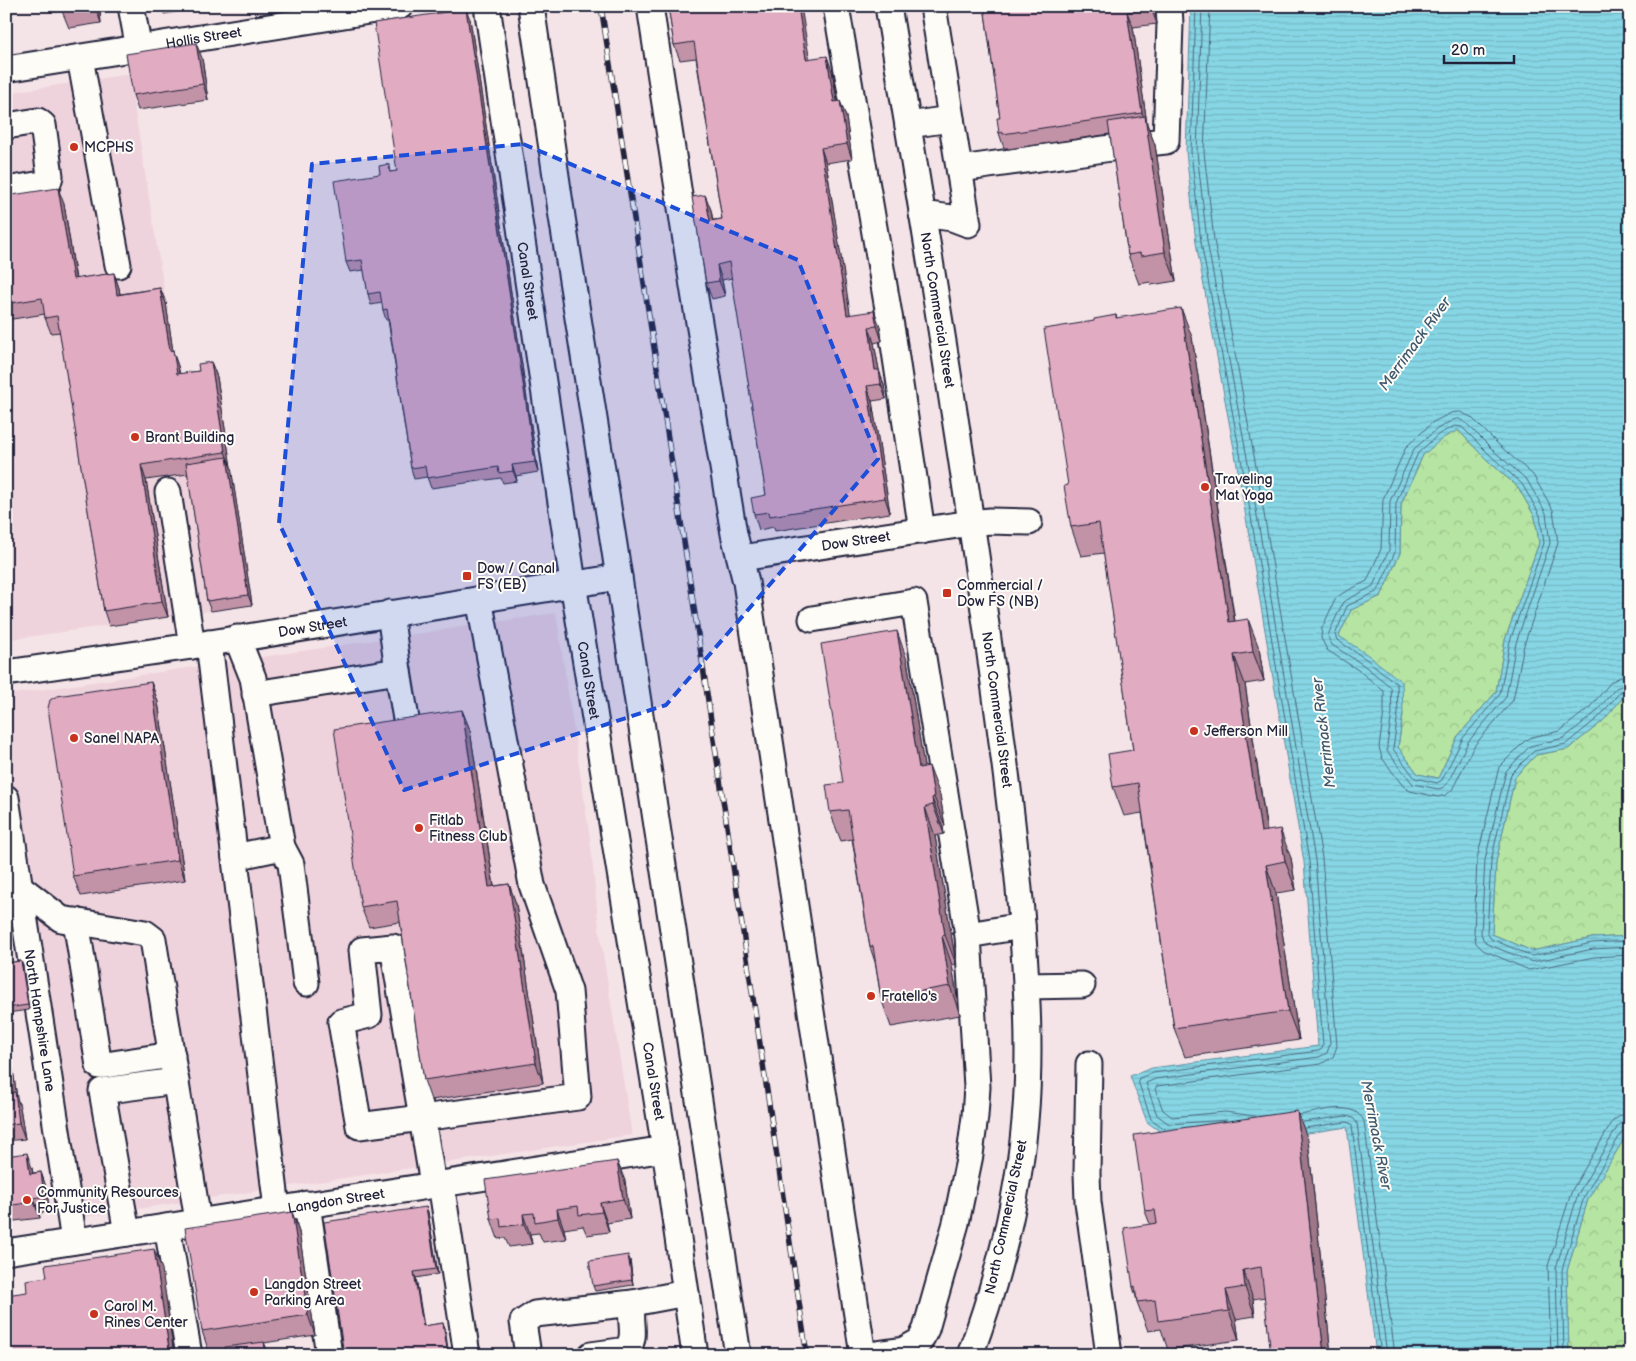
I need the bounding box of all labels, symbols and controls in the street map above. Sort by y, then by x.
street label: Hollis Street [164,23,243,52]
scale bar [1444,32,1514,64]
text: 20 m [1451,41,1485,60]
place label: MCPHS [84,139,134,156]
marker: MCPHS [68,141,80,153]
street label: North Commercial Street [917,231,959,390]
street label: Canal Street [514,241,542,322]
water label: Merrimack River [1375,292,1456,394]
place label: Brant Building [145,429,234,446]
marker: Brant Building [129,431,141,443]
place label: Traveling Mat Yoga [1215,471,1273,504]
marker: Traveling Mat Yoga [1199,481,1211,493]
street label: Dow Street [820,527,892,554]
place label: Dow / Canal FS (EB) [477,560,555,593]
marker: Dow / Canal FS (EB) [461,570,473,582]
place label: Commercial / Dow FS (NB) [957,577,1043,610]
marker: Commercial / Dow FS (NB) [941,587,953,599]
street label: Dow Street [277,613,349,640]
street label: North Commercial Street [978,630,1016,789]
street label: Canal Street [574,640,604,721]
water label: Merrimack River [1308,675,1340,789]
place label: Jefferson Mill [1204,723,1288,740]
marker: Jefferson Mill [1188,725,1200,737]
place label: Sanel NAPA [84,730,159,747]
marker: Sanel NAPA [68,732,80,744]
place label: Fitlab Fitness Club [429,812,508,845]
marker: Fitlab Fitness Club [413,822,425,834]
street label: North Hampshire Lane [21,948,59,1093]
place label: Fratello's [881,988,937,1005]
marker: Fratello's [865,990,877,1002]
street label: Canal Street [639,1041,669,1122]
water label: Merrimack River [1356,1079,1396,1193]
street label: North Commercial Street [981,1138,1031,1296]
place label: Community Resources For Justice [37,1184,179,1217]
street label: Langdon Street [287,1184,386,1216]
marker: Community Resources For Justice [21,1194,33,1206]
place label: Langdon Street Parking Area [264,1276,362,1309]
marker: Langdon Street Parking Area [248,1286,260,1298]
place label: Carol M. Rines Center [104,1298,188,1331]
marker: Carol M. Rines Center [88,1308,100,1320]

